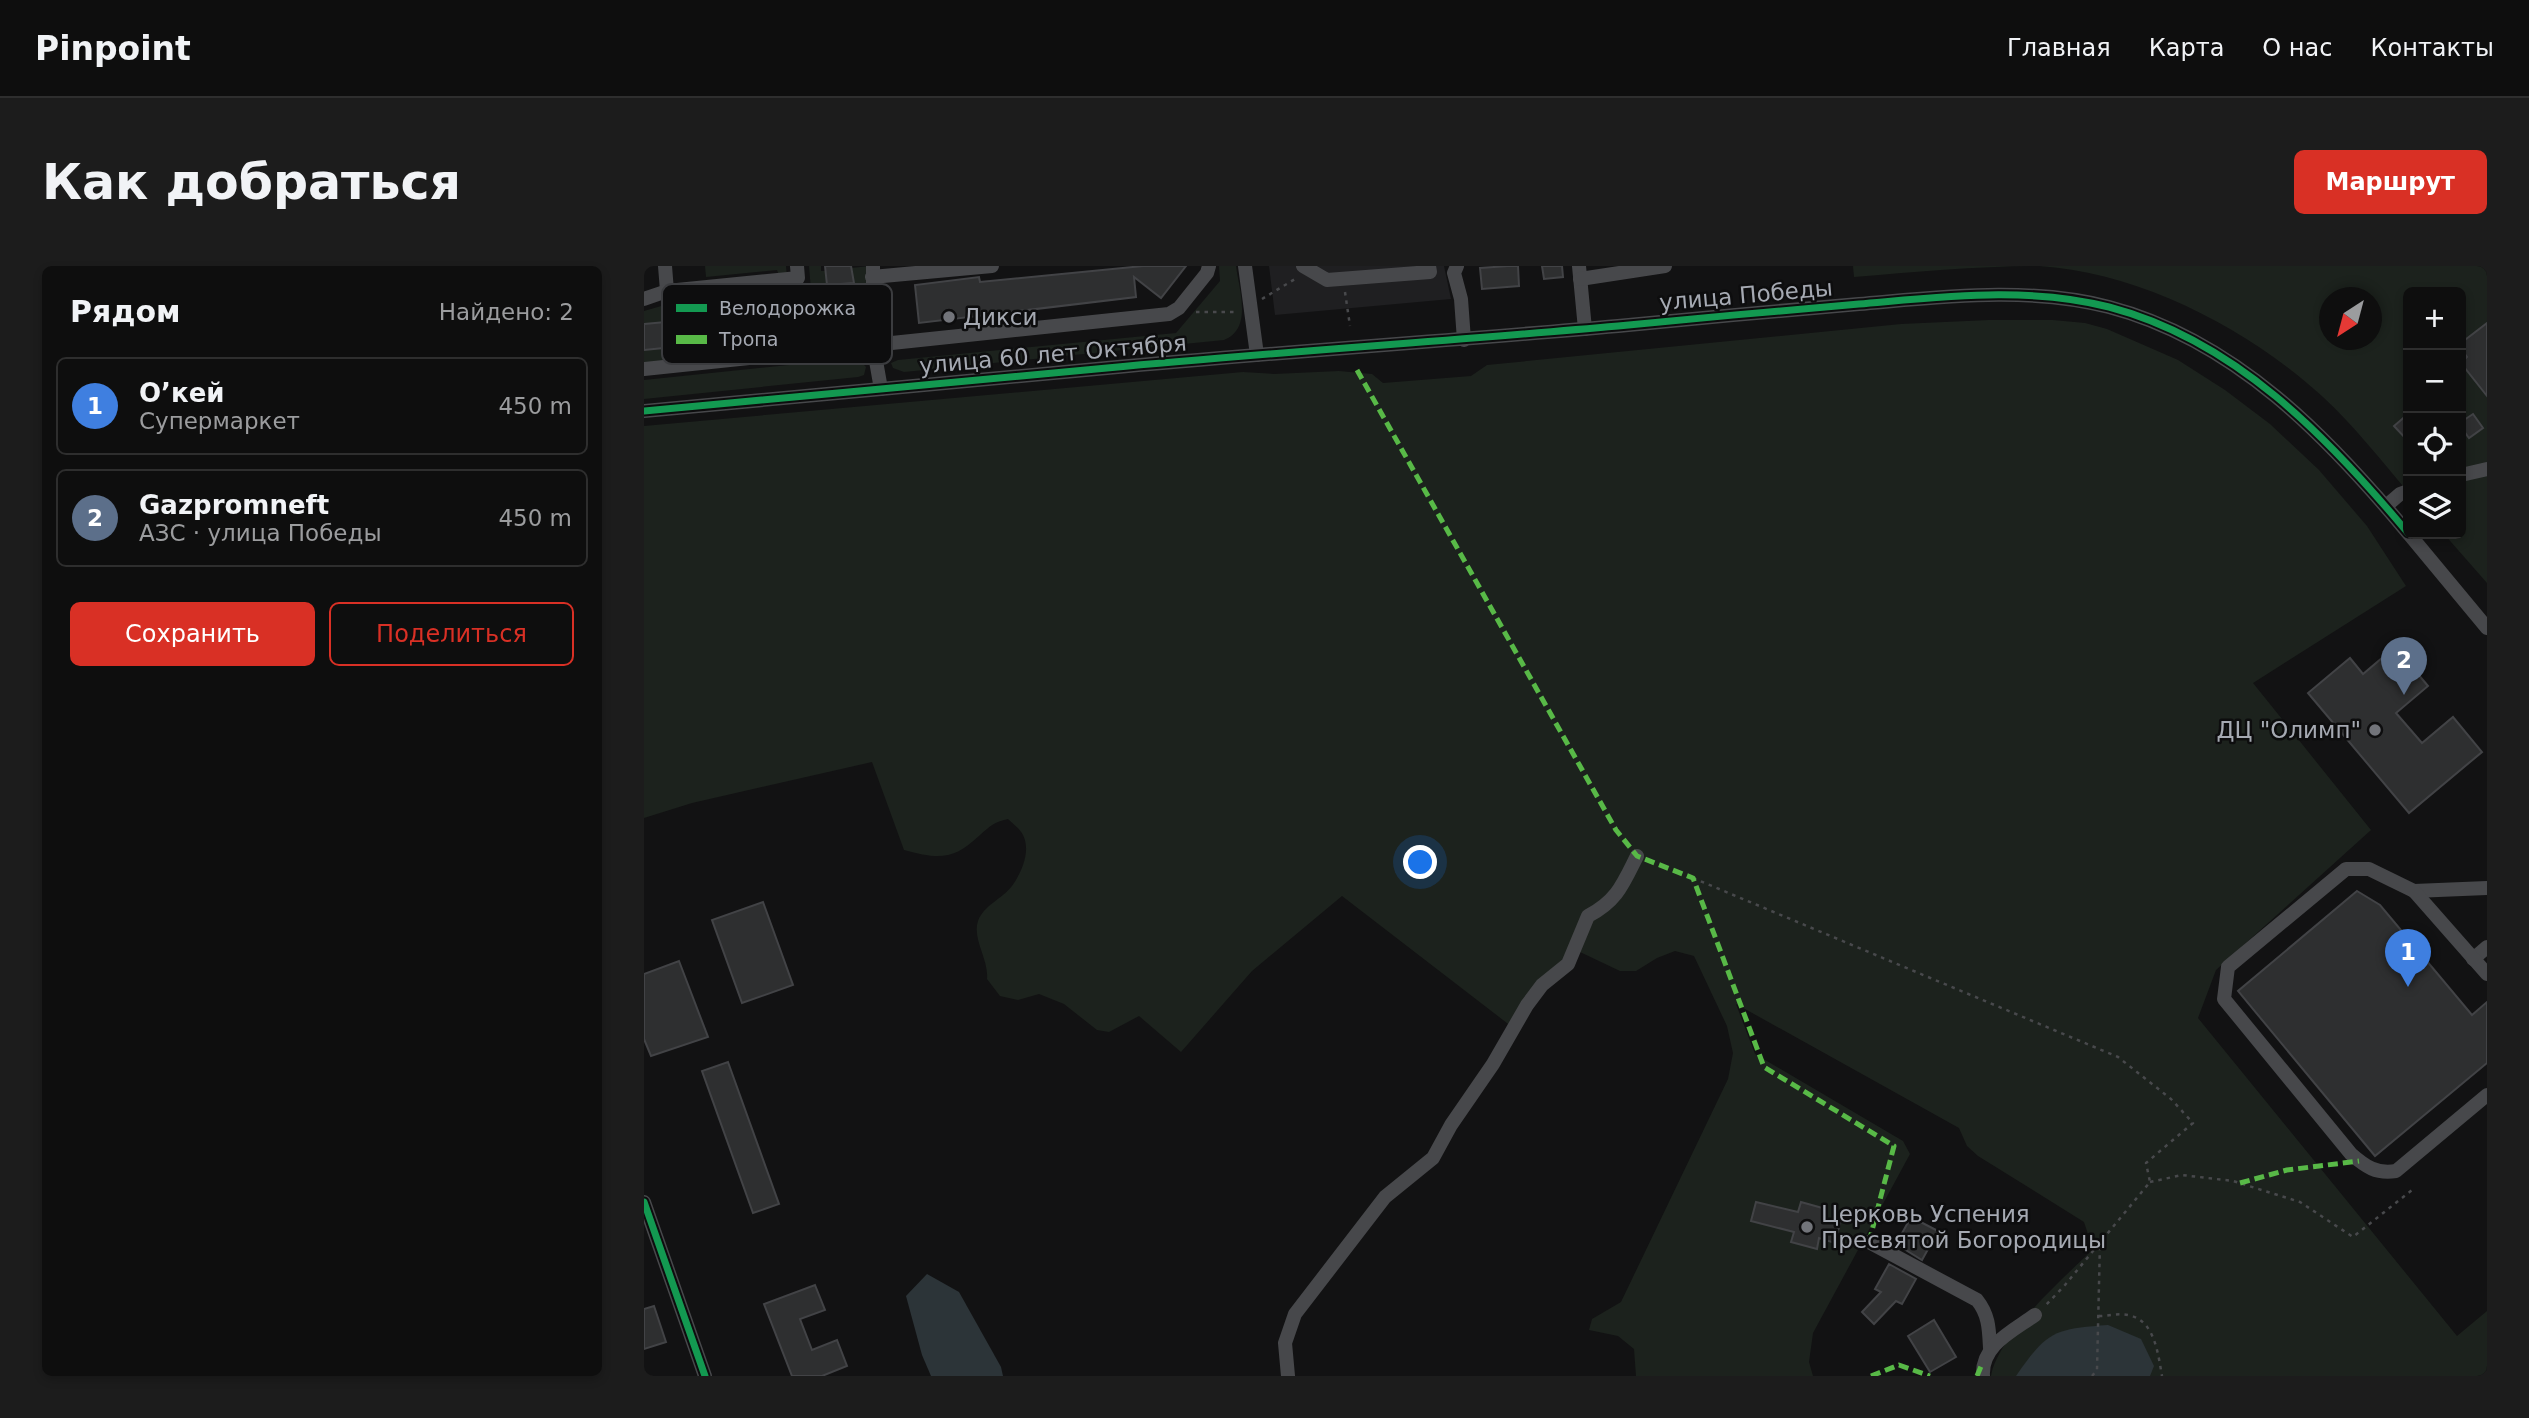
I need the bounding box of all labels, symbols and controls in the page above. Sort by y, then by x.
text: Pinpoint [35,29,191,68]
text: Главная [2007,34,2111,62]
text: Карта [2149,34,2224,62]
text: О нас [2262,34,2332,62]
text: Контакты [2370,34,2494,62]
button: Маршрут [2294,150,2487,214]
text: Как добраться [42,154,461,211]
street label: улица Победы [1658,274,1834,316]
legend [662,284,892,364]
north arrow [2319,287,2382,350]
map controls [2403,287,2466,539]
button: + [2403,287,2466,350]
text: Рядом [70,294,181,329]
text: Велодорожка [719,297,856,319]
text: Найдено: 2 [439,299,574,325]
place label: Дикси [963,304,1037,330]
marker: Дикси [941,309,957,325]
text: Тропа [718,328,778,350]
street label: улица 60 лет Октября [918,329,1188,379]
button: − [2403,350,2466,413]
text: О’кей [139,378,224,408]
text: 1 [87,393,103,419]
text: 450 m [498,393,572,419]
text: Супермаркет [139,408,300,434]
button: locate [2403,413,2466,476]
button: layers [2403,476,2466,539]
text: Gazpromneft [139,490,329,520]
text: 2 [87,505,103,531]
text: 450 m [498,505,572,531]
text: АЗС · улица Победы [139,520,382,546]
button: Сохранить [70,602,315,666]
button: Поделиться [329,602,574,666]
pin: 2 [2381,637,2427,695]
place label: ДЦ "Олимп" [2217,717,2361,743]
marker: ДЦ "Олимп" [2367,722,2383,738]
your location [1403,845,1437,879]
pin: 1 [2385,929,2431,987]
place label: Церковь Успения Пресвятой Богородицы [1821,1201,2106,1253]
marker: Церковь Успения Пресвятой Богородицы [1799,1219,1815,1235]

